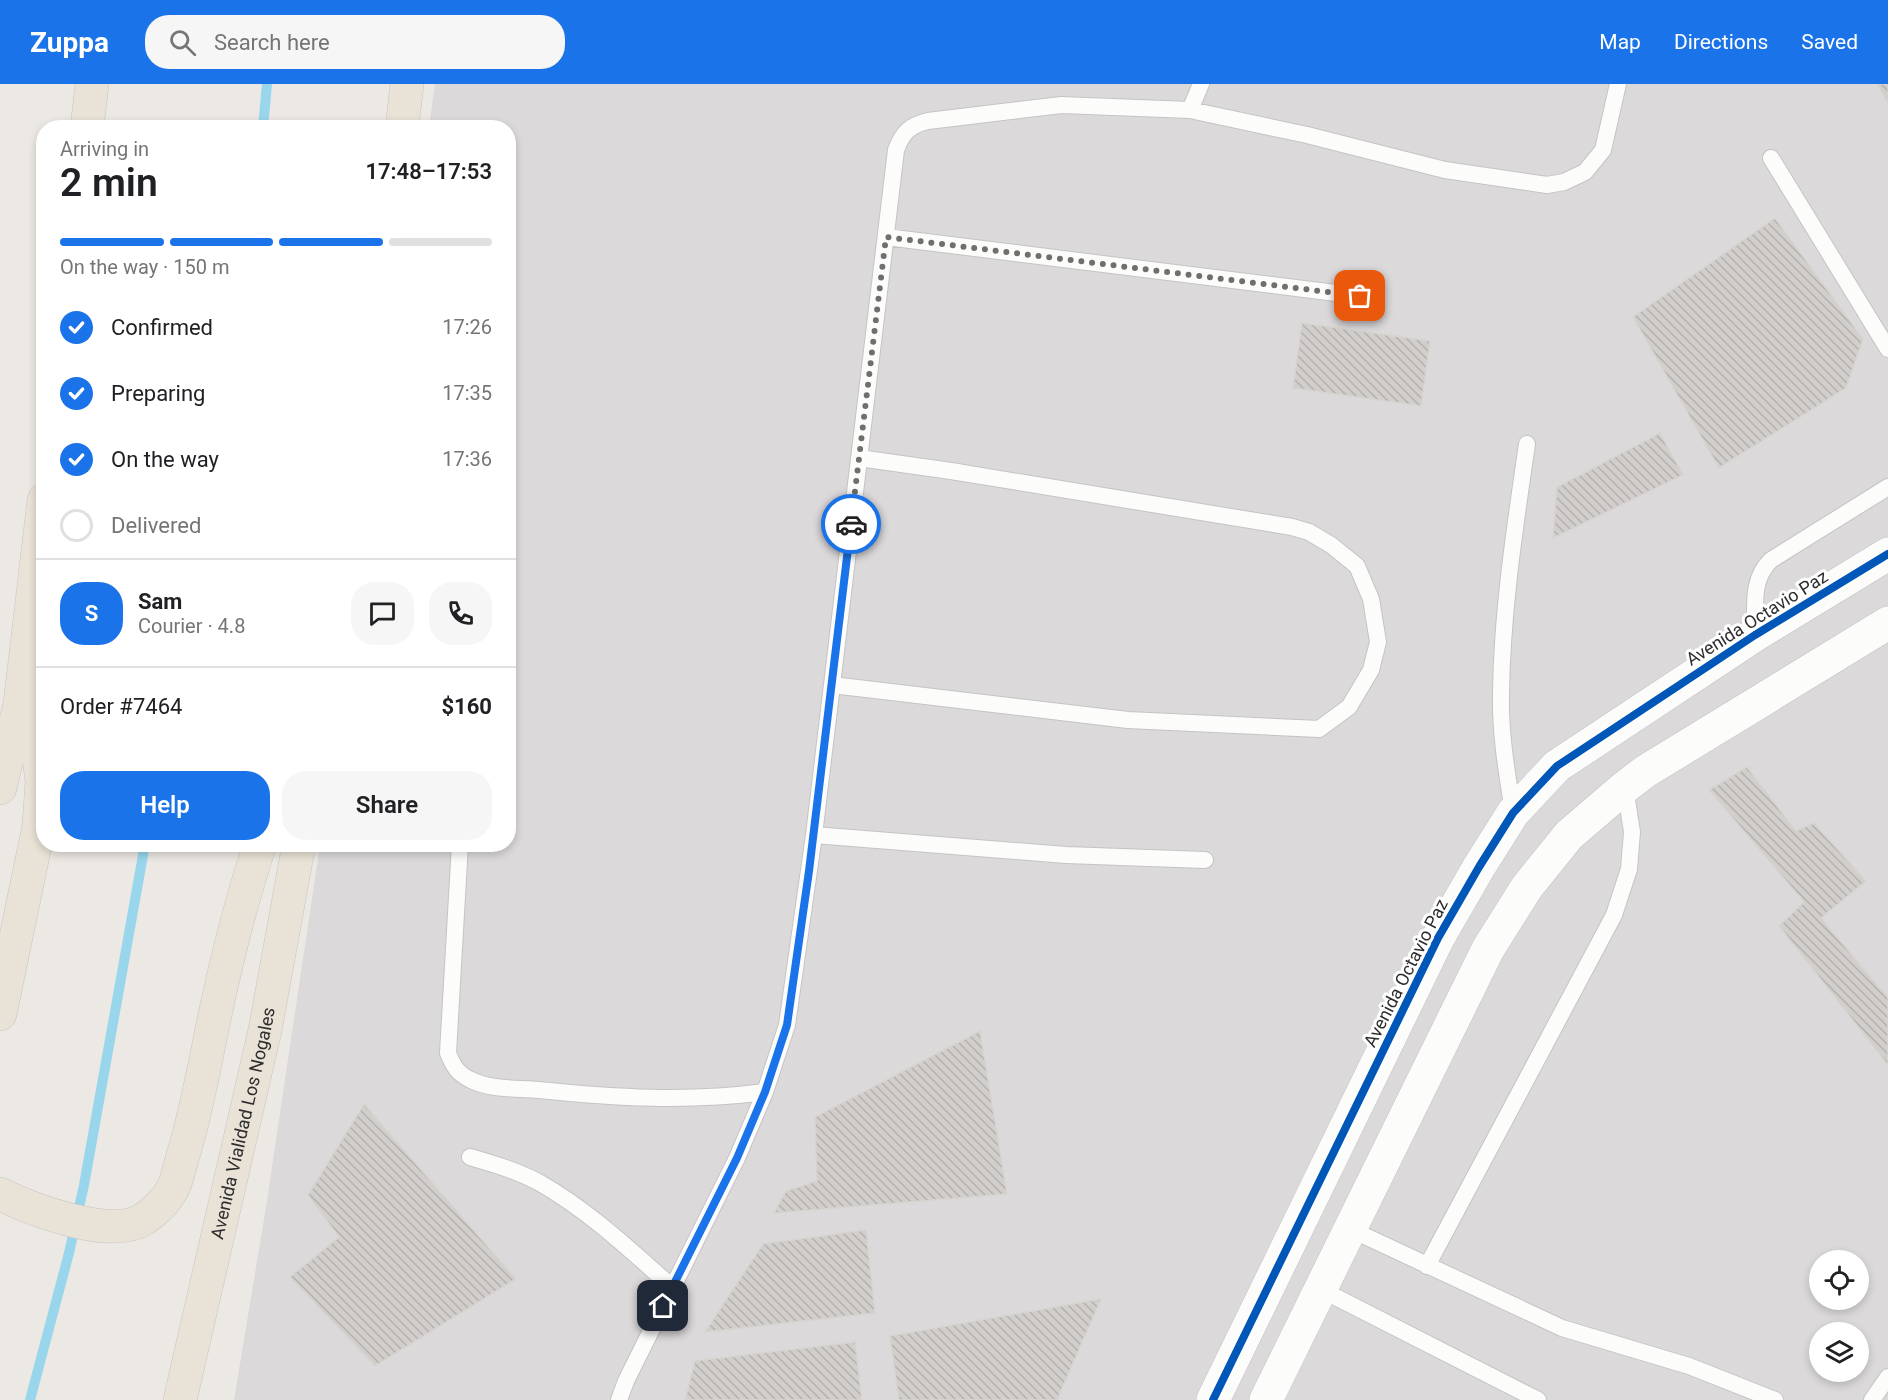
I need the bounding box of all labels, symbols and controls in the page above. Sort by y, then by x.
search box [145,15,565,69]
text: Zuppa [30,26,109,59]
icon: search [166,26,199,59]
text: Search here [214,30,330,55]
text: Map [1599,30,1641,54]
text: Directions [1674,30,1768,54]
text: Saved [1801,30,1858,54]
text: Arriving in [60,137,149,161]
text: 17:48–17:53 [365,159,492,184]
text: 2 min [60,160,158,206]
text: On the way · 150 m [60,255,229,279]
pin [1334,270,1385,321]
icon: bag [1343,279,1376,312]
icon: check [60,311,93,344]
text: Confirmed [111,315,213,340]
text: 17:26 [442,315,492,339]
icon: check [60,377,93,410]
text: Preparing [111,381,205,406]
text: 17:35 [442,381,492,405]
icon: check [60,443,93,476]
text: On the way [111,447,219,472]
text: 17:36 [442,447,492,471]
courier [821,494,881,554]
icon: car [835,508,868,541]
text: Delivered [111,513,201,538]
street label: Avenida Octavio Paz [1682,565,1832,670]
button: chat [351,582,414,645]
button: phone [429,582,492,645]
text: Sam [138,589,182,614]
text: S [85,601,98,626]
text: Courier · 4.8 [138,614,245,638]
text: Order #7464 [60,694,182,719]
text: $160 [442,694,492,719]
button: Help [60,771,270,840]
button: Share [282,771,492,840]
street label: Avenida Octavio Paz [1359,895,1452,1050]
street label: Avenida Vialidad Los Nogales [206,1005,279,1241]
map controls [1809,1250,1869,1382]
button: locate [1809,1250,1869,1310]
pin [637,1280,688,1331]
icon: home [646,1289,679,1322]
button: layers [1809,1322,1869,1382]

